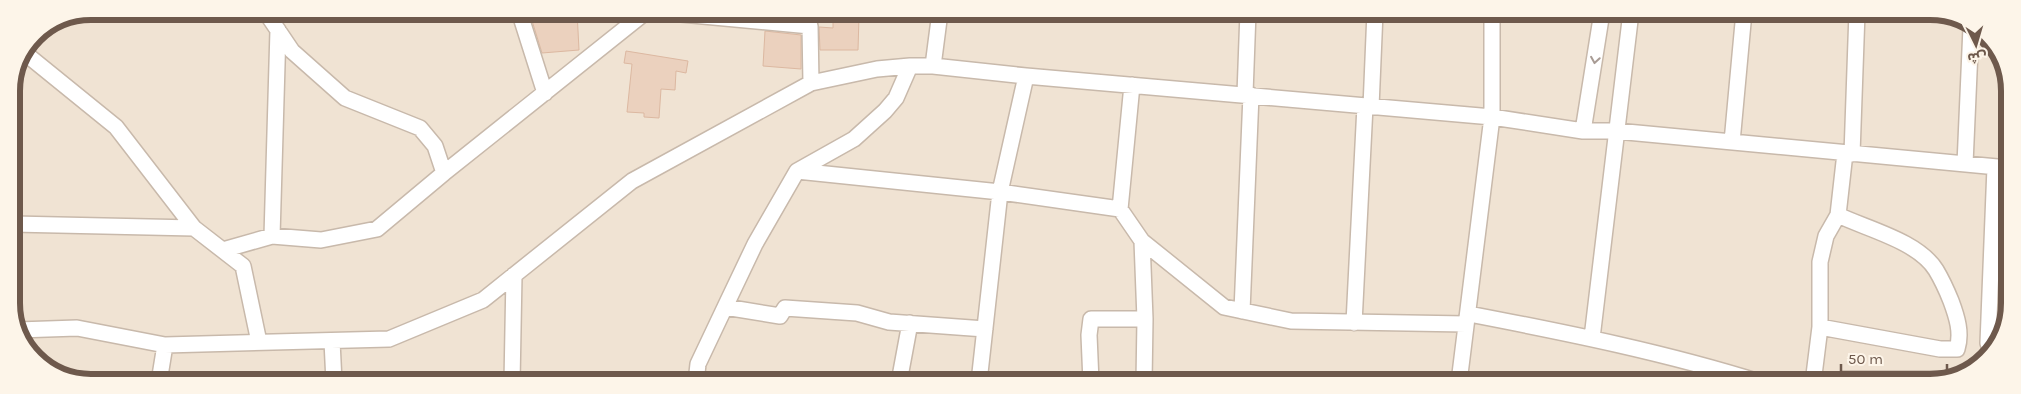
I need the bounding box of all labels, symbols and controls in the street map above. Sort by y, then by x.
north arrow [1951,20,2001,70]
text: ش [1967,48,1987,67]
one-way arrow [1590,56,1600,64]
scale bar [1841,342,1947,374]
text: 50 m [1848,350,1883,368]

